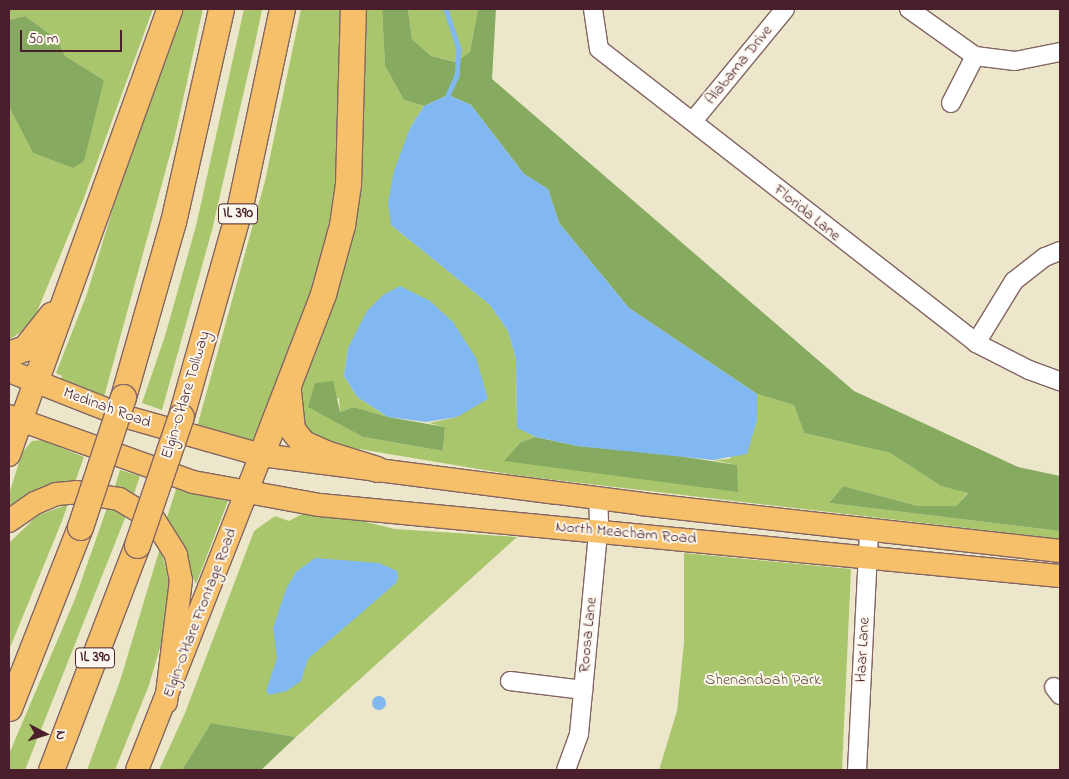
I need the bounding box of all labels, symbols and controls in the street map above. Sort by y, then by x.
scale bar [22,20,125,52]
street label: Alabama Drive [701,21,777,109]
text: 50 m [28,28,58,50]
street label: Florida Lane [770,180,844,246]
road number: IL 390 [217,202,259,226]
street label: Elgin-O'Hare Tollway [157,329,215,461]
street label: Medinah Road [61,383,153,433]
street label: North Meacham Road [555,517,697,549]
street label: Elgin-O'Hare Frontage Road [159,526,241,700]
street label: Roosa Lane [574,596,602,674]
street label: Haar Lane [852,617,874,683]
road number: IL 390 [74,646,116,670]
park label: Shenandoah Park [705,670,821,690]
north arrow [20,709,70,759]
text: N [50,730,71,741]

